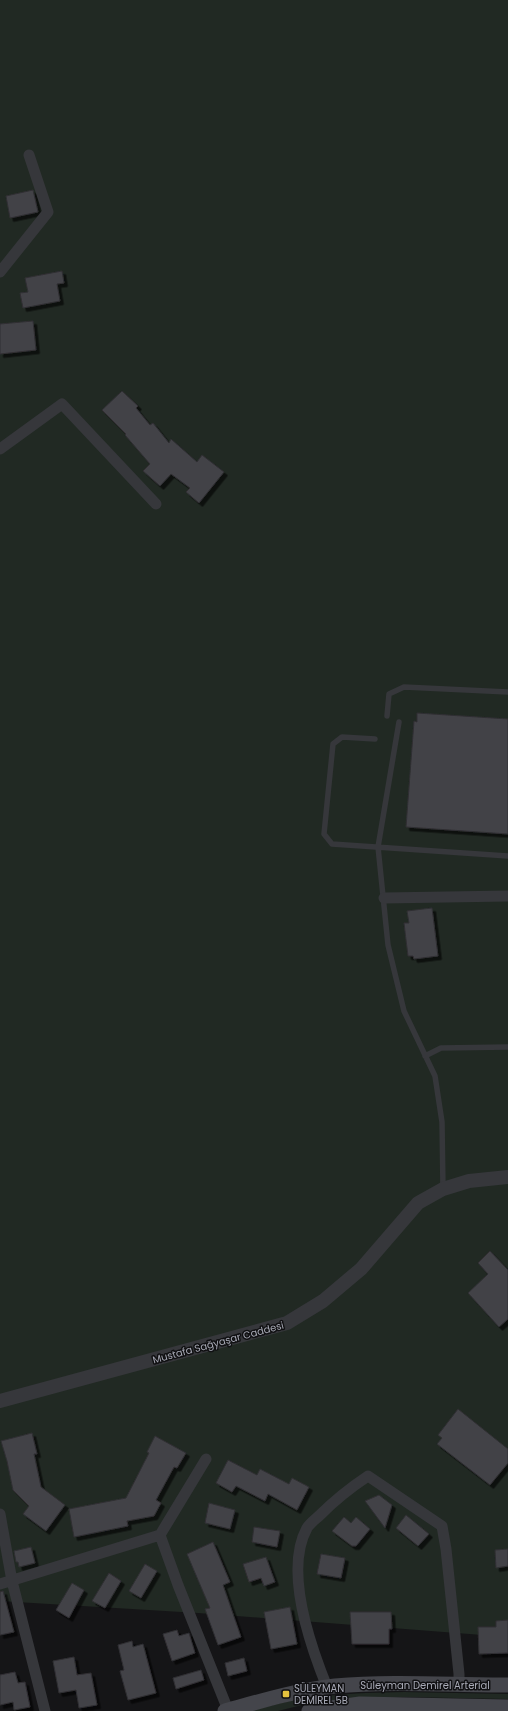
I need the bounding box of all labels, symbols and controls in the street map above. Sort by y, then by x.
street label: Mustafa Sağyaşar Caddesi [151,1318,285,1367]
street label: Süleyman Demirel Arterial [360,1678,490,1693]
place label: SÜLEYMAN DEMİREL 5B [294,1681,348,1708]
marker: SÜLEYMAN DEMİREL 5B [281,1689,291,1699]

